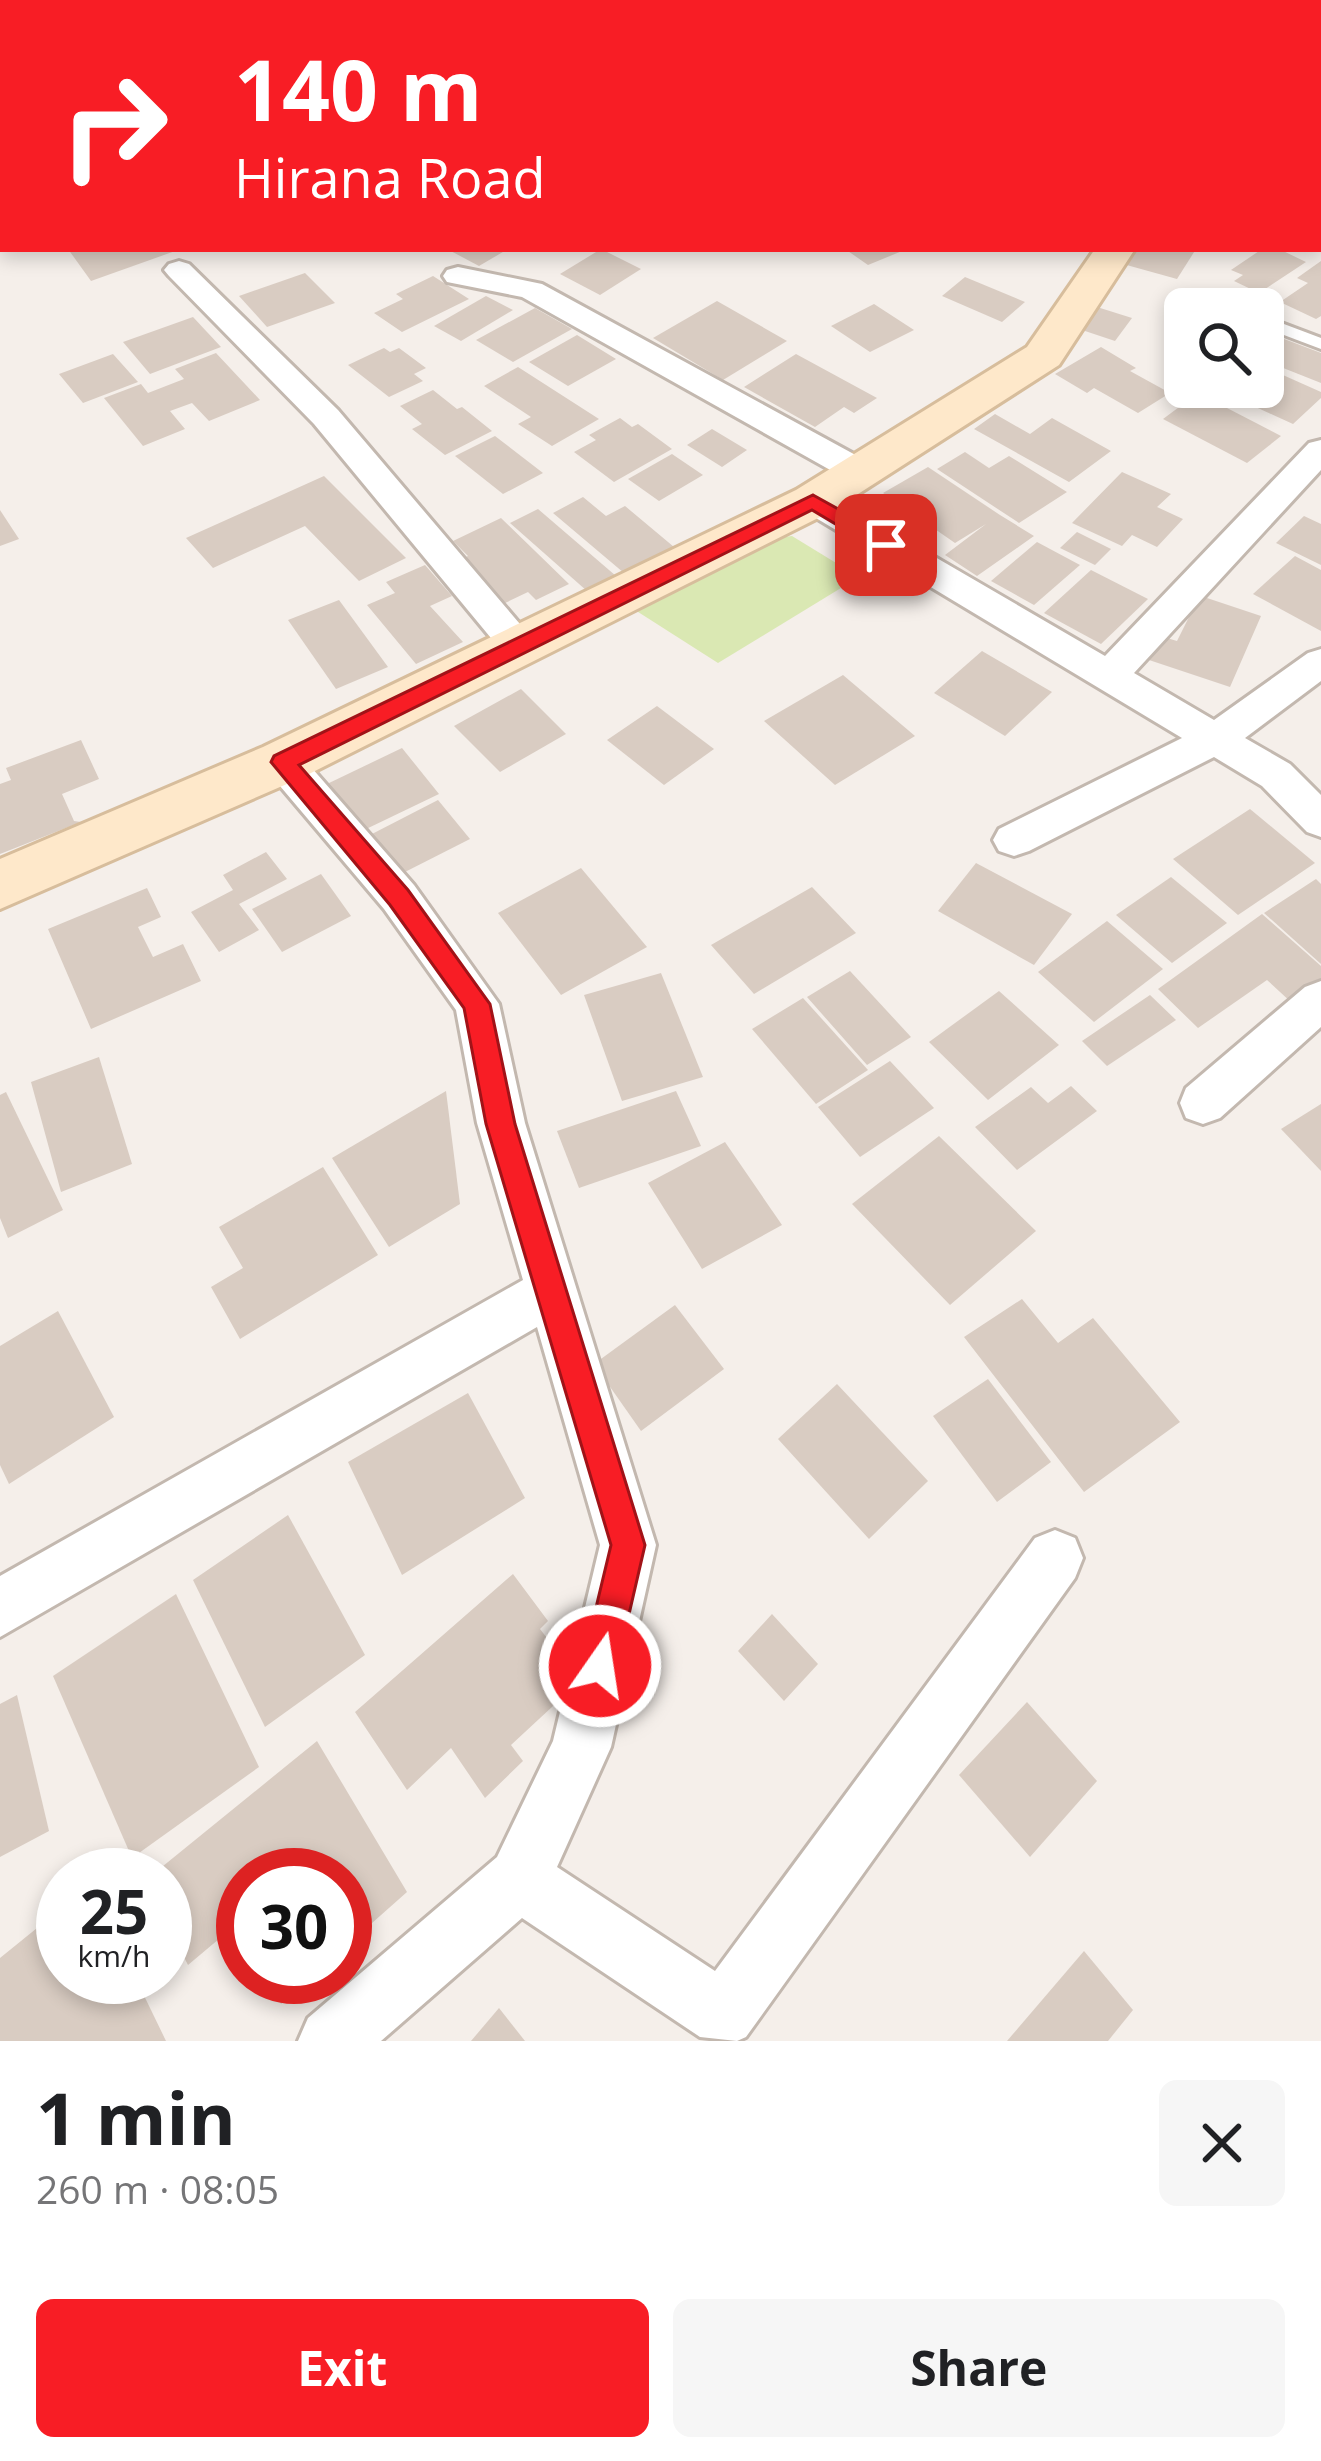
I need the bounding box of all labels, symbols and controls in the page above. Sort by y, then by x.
text: 140 m [234,31,482,146]
icon: right [36,48,192,204]
text: Hirana Road [234,140,546,214]
map controls [1164,288,1284,408]
button: search [1164,288,1284,408]
pin [835,494,937,596]
icon: arrive [853,512,919,578]
position arrow [537,1603,663,1729]
speed limit sign: 30 [216,1848,372,2004]
text: 25 [80,1870,148,1952]
text: km/h [78,1935,150,1976]
text: 1 min [36,2068,236,2166]
button: close [1159,2080,1285,2206]
text: 260 m · 08:05 [36,2162,279,2215]
button: Exit [36,2299,649,2437]
button: Share [673,2299,1285,2437]

